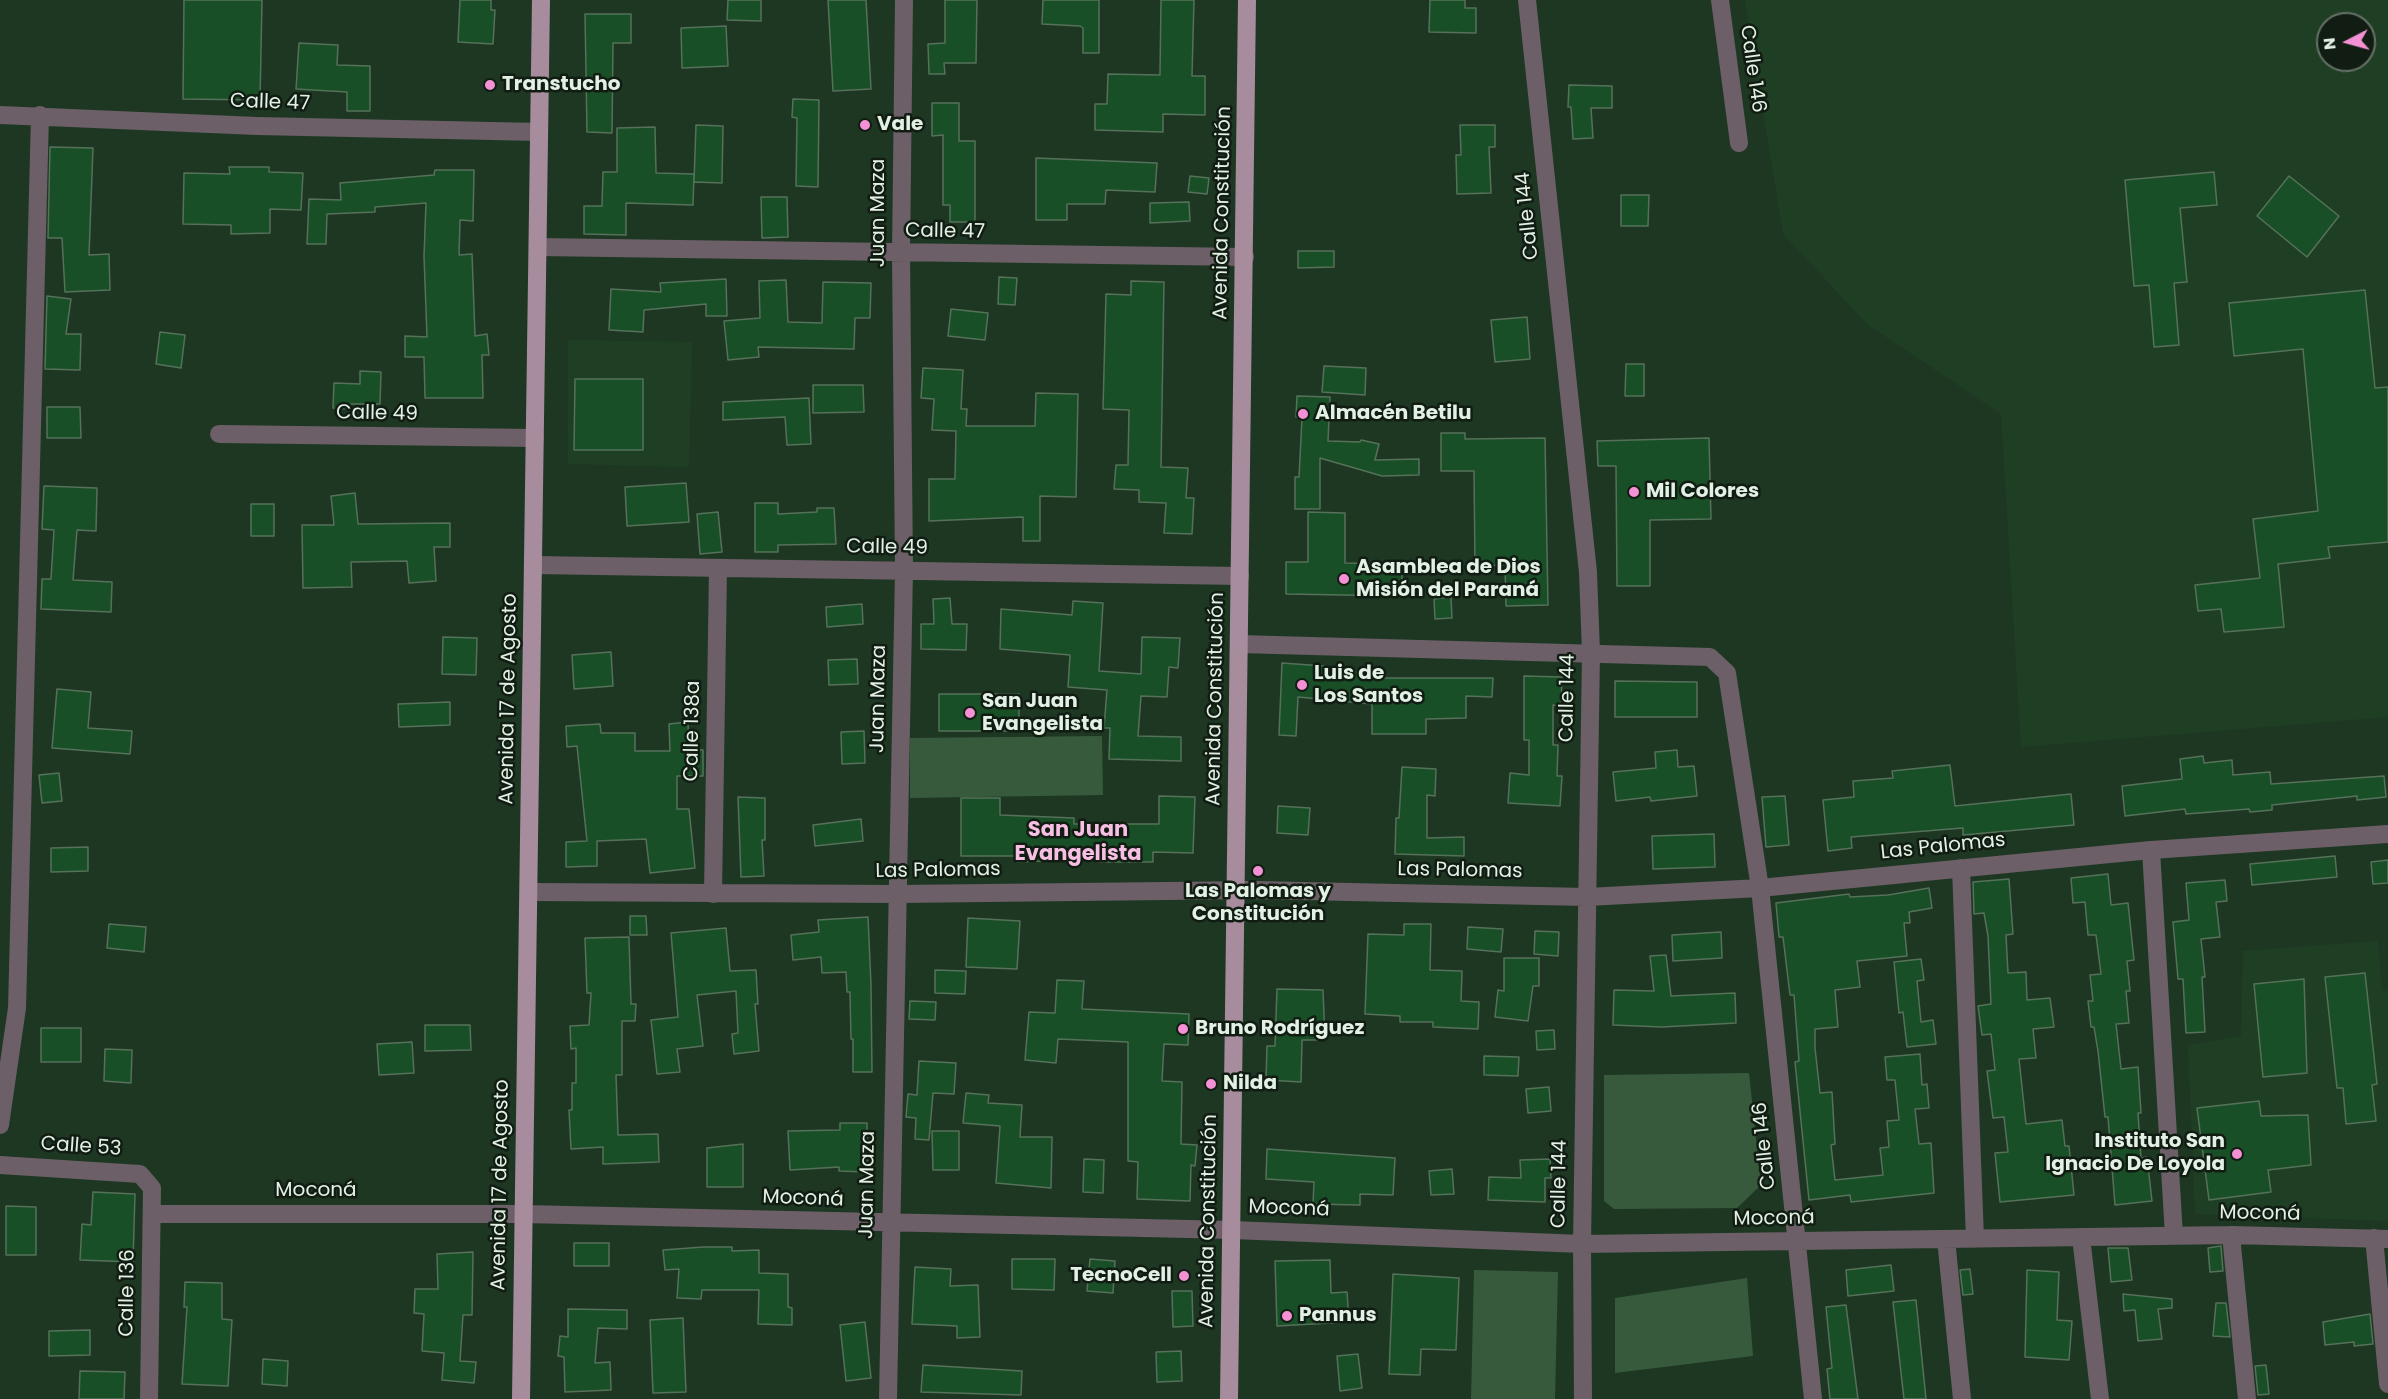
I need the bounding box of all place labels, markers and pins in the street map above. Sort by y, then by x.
place label: Transtucho [502,73,621,97]
marker: Transtucho [483,78,497,92]
place label: Vale [877,113,923,137]
marker: Vale [858,118,872,132]
place label: Almacén Betilu [1315,402,1471,426]
marker: Almacén Betilu [1296,407,1310,421]
place label: Mil Colores [1646,480,1759,504]
marker: Mil Colores [1627,485,1641,499]
place label: Asamblea de Dios Misión del Paraná [1356,556,1541,603]
marker: Asamblea de Dios Misión del Paraná [1337,572,1351,586]
place label: Luis de Los Santos [1314,662,1423,709]
marker: Luis de Los Santos [1295,678,1309,692]
place label: San Juan Evangelista [982,690,1103,737]
marker: San Juan Evangelista [963,706,977,720]
marker: Las Palomas y Constitución [1251,864,1265,878]
place label: Las Palomas y Constitución [1185,880,1331,927]
place label: Bruno Rodríguez [1195,1017,1364,1041]
marker: Bruno Rodríguez [1176,1022,1190,1036]
place label: Nilda [1223,1072,1277,1096]
marker: Nilda [1204,1077,1218,1091]
place label: Instituto San Ignacio De Loyola [2045,1130,2225,1177]
marker: Instituto San Ignacio De Loyola [2230,1147,2244,1161]
place label: TecnoCell [1070,1264,1172,1288]
marker: TecnoCell [1177,1269,1191,1283]
place label: Pannus [1299,1304,1377,1328]
marker: Pannus [1280,1309,1294,1323]

